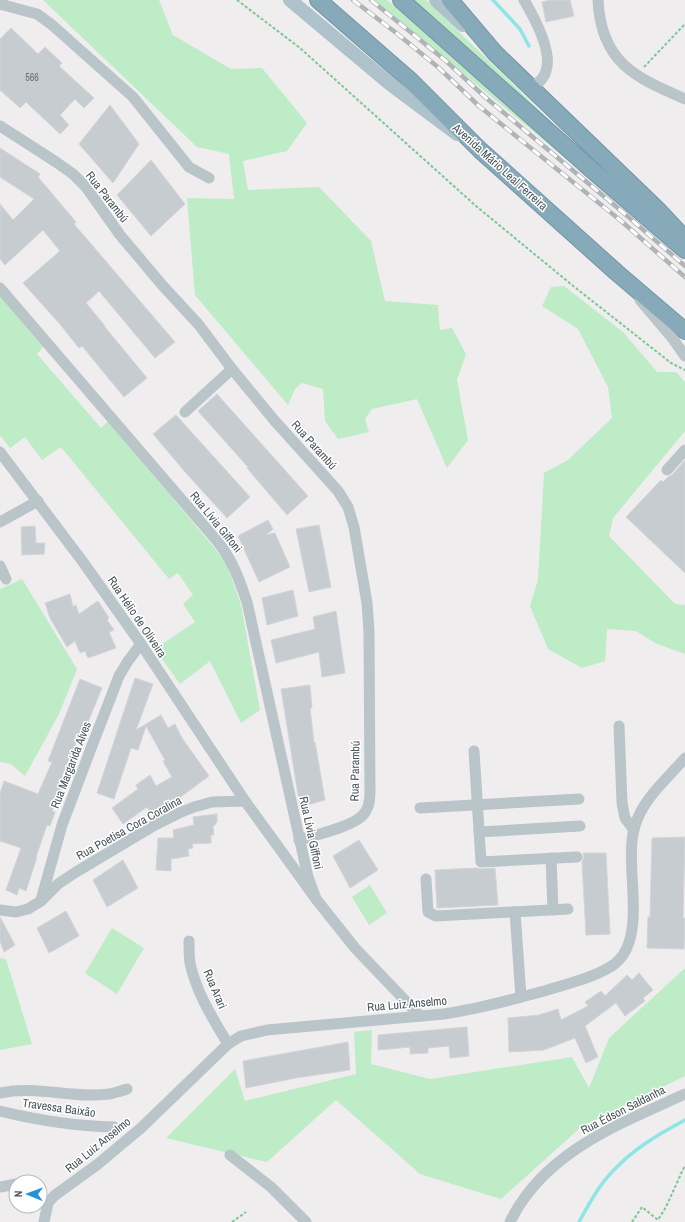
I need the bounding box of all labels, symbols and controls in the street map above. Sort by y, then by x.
house number: 566 [25,71,39,84]
street label: Avenida Mário Leal Ferreira [448,119,551,214]
street label: Rua Parambú [82,168,132,226]
street label: Rua Parambú [288,417,340,473]
street label: Rua Lívia Giffoni [186,488,246,556]
street label: Rua Hélio de Oliveira [104,573,170,661]
street label: Rua Margarida Alves [47,719,95,811]
street label: Rua Parambú [346,741,364,801]
street label: Rua Poetisa Cora Coralina [73,792,185,864]
street label: Rua Lívia Giffoni [295,795,327,871]
street label: Rua Arari [200,967,230,1011]
street label: Rua Luiz Anselmo [367,993,447,1015]
street label: Rua Édson Saldanha [578,1082,669,1138]
street label: Travessa Baixão [22,1095,96,1121]
street label: Rua Luiz Anselmo [62,1114,134,1176]
north arrow [8,1174,48,1214]
text: N [11,1190,25,1197]

